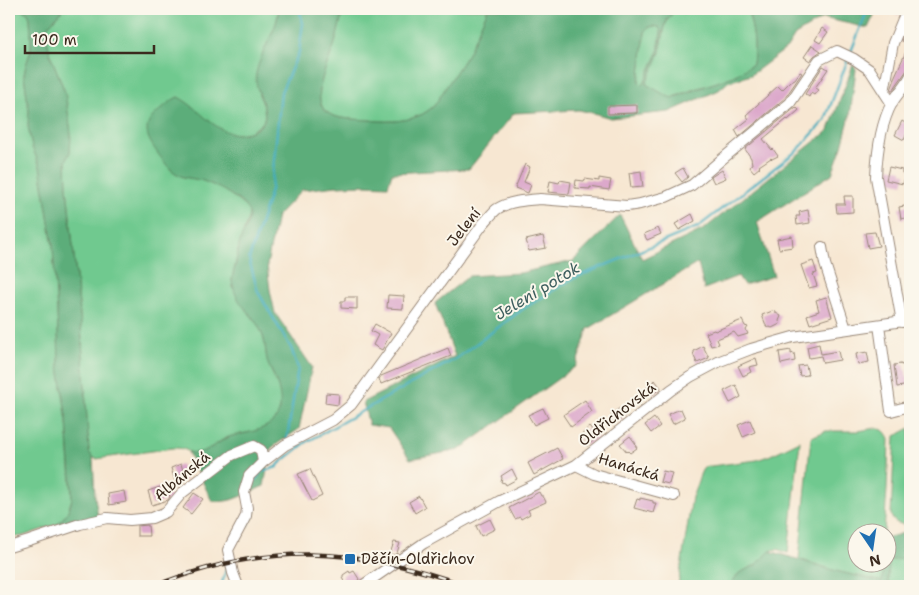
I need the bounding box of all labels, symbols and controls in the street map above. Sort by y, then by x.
scale bar [25,22,154,54]
text: 100 m [32,30,77,50]
street label: Jelení [443,203,486,250]
water label: Jelení potok [490,257,584,325]
street label: Oldřichovská [574,377,660,451]
street label: Albánská [150,446,215,505]
street label: Hanácká [596,448,663,486]
north arrow [846,522,896,572]
place label: Děčín-Oldřichov [361,549,475,569]
text: N [867,551,882,571]
marker: Děčín-Oldřichov [343,552,357,566]

